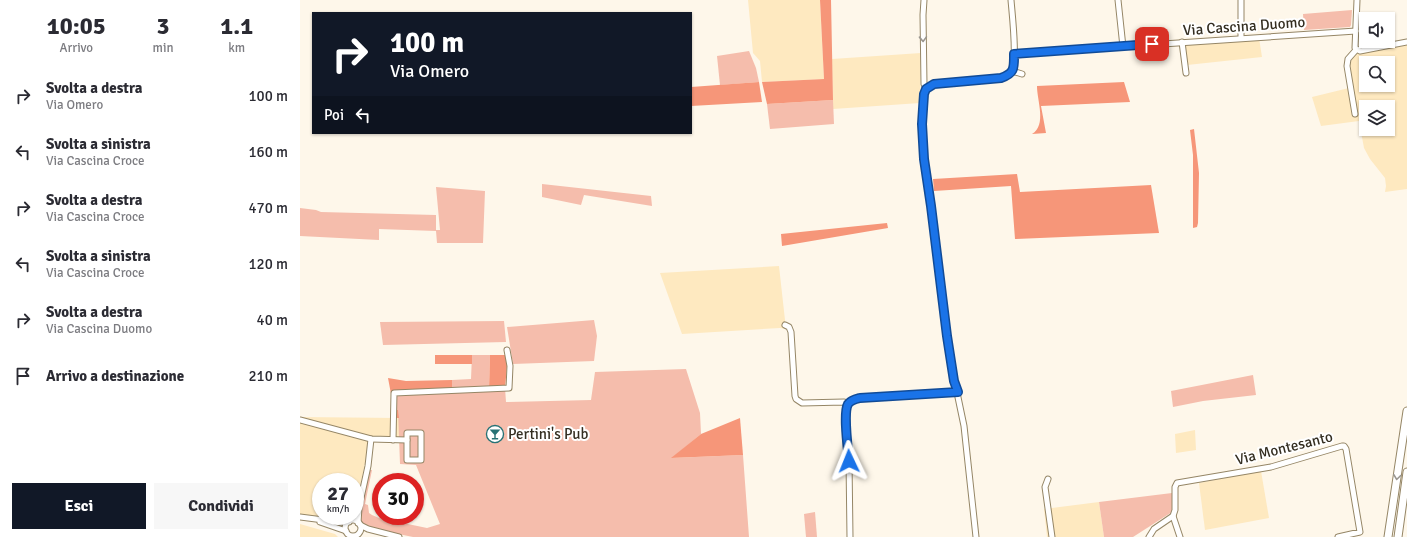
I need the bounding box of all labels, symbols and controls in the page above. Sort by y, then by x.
text: 10:05 [47,11,106,41]
text: 3 [157,11,170,41]
text: 1.1 [220,11,253,41]
map controls [1359,12,1395,136]
button: sound [1359,12,1395,48]
street label: Via Cascina Duomo [1182,13,1306,39]
text: 100 m [390,26,464,60]
pin [1135,27,1169,61]
icon: right [324,28,376,80]
icon: arrive [1141,33,1163,55]
one-way arrow [919,36,928,42]
text: Arrivo [59,40,93,56]
text: min [153,40,174,56]
text: km [228,40,245,56]
button: search [1359,56,1395,92]
text: Via Omero [390,60,469,82]
text: Svolta a destra [46,79,142,97]
icon: right [12,85,34,107]
text: 100 m [248,87,288,105]
text: Via Omero [46,97,103,113]
button: layers [1359,100,1395,136]
icon: left [352,104,374,126]
text: Poi [324,106,344,124]
text: Svolta a sinistra [46,135,151,153]
icon: left [12,141,34,163]
text: 160 m [248,143,288,161]
text: Via Cascina Croce [46,153,145,169]
text: Svolta a destra [46,191,142,209]
icon: right [12,197,34,219]
text: 470 m [248,199,288,217]
text: Via Cascina Croce [46,209,145,225]
text: Svolta a sinistra [46,247,151,265]
icon: left [12,253,34,275]
text: 120 m [248,255,288,273]
text: Via Cascina Croce [46,265,145,281]
text: Svolta a destra [46,303,142,321]
icon: right [12,309,34,331]
text: 40 m [257,311,288,329]
text: Via Cascina Duomo [46,321,152,337]
icon: arrive [12,365,34,387]
text: Arrivo a destinazione [46,367,184,385]
text: 210 m [248,367,288,385]
bar icon: Pertini's Pub [485,424,505,444]
place label: Pertini's Pub [508,425,589,443]
street label: Via Montesanto [1234,427,1335,469]
position arrow [828,440,870,482]
speed limit sign: 30 [372,473,424,525]
one-way arrow [1393,474,1402,480]
text: 27 [327,481,349,506]
button: Esci [12,483,146,529]
button: Condividi [154,483,288,529]
text: km/h [327,503,349,515]

